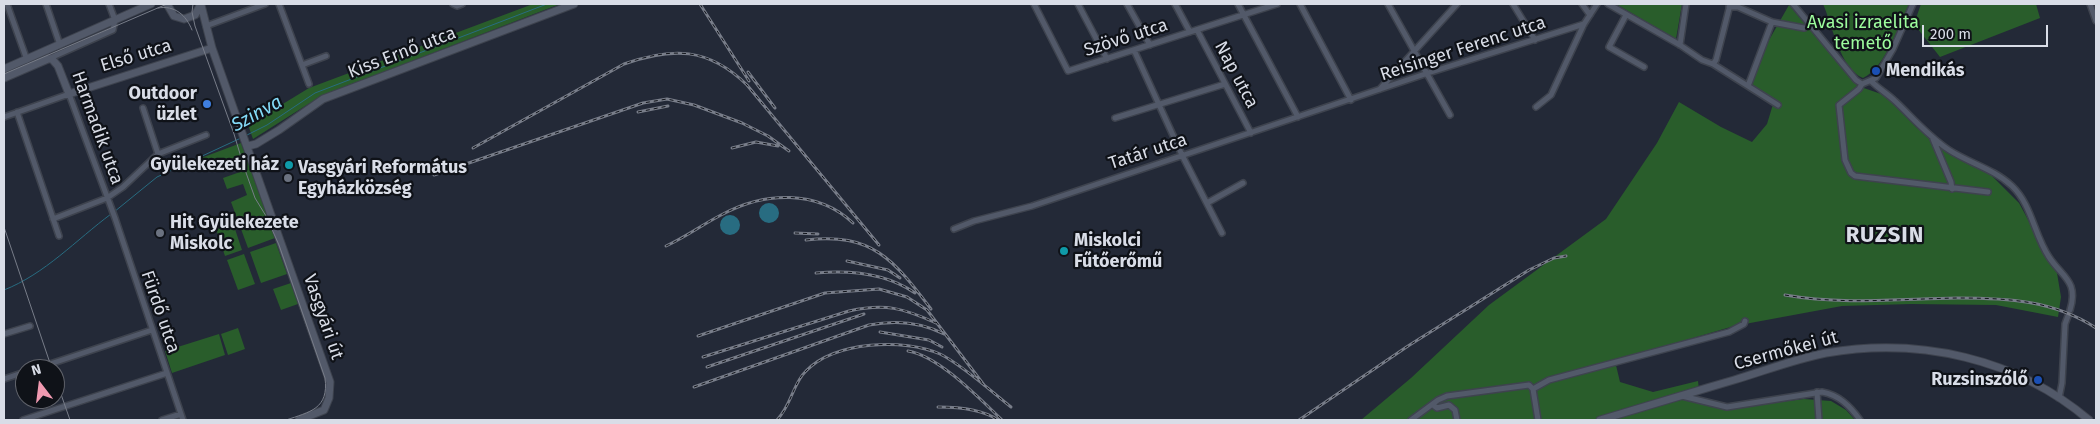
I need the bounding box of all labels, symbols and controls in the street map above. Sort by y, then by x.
street label: Reisinger Ferenc utca [1377,12,1549,86]
park label: Avasi izraelita temető [1807,12,1919,54]
street label: Szövő utca [1081,14,1171,62]
scale bar [1925,15,2051,47]
street label: Kiss Ernő utca [345,22,459,84]
text: 200 m [1930,25,1971,43]
street label: Első utca [98,35,174,77]
street label: Nap utca [1209,38,1263,112]
place label: Mendikás [1886,60,1964,82]
marker: Mendikás [1870,65,1882,77]
street label: Harmadik utca [67,68,127,188]
place label: Outdoor üzlet [129,83,197,126]
water label: Szinva [228,91,286,137]
marker: Outdoor üzlet [201,98,213,110]
street label: Tatár utca [1106,129,1190,175]
place label: Gyülekezeti ház [150,154,279,176]
place label: Vasgyári Református Egyházközség [298,157,467,200]
marker: Gyülekezeti ház [283,159,295,171]
marker: Vasgyári Református Egyházközség [282,172,294,184]
place label: Hit Gyülekezete Miskolc [170,212,299,254]
district label: RUZSIN [1845,223,1925,249]
marker: Hit Gyülekezete Miskolc [154,227,166,239]
place label: Miskolci Fűtőerőmű [1074,230,1162,272]
marker: Miskolci Fűtőerőmű [1058,245,1070,257]
street label: Fürdő utca [136,268,184,356]
street label: Vasgyári út [298,272,348,362]
street label: Csermőkei út [1732,327,1840,375]
north arrow [15,359,65,409]
text: N [30,361,43,379]
place label: Ruzsinszőlő [1931,369,2028,391]
marker: Ruzsinszőlő [2032,374,2044,386]

